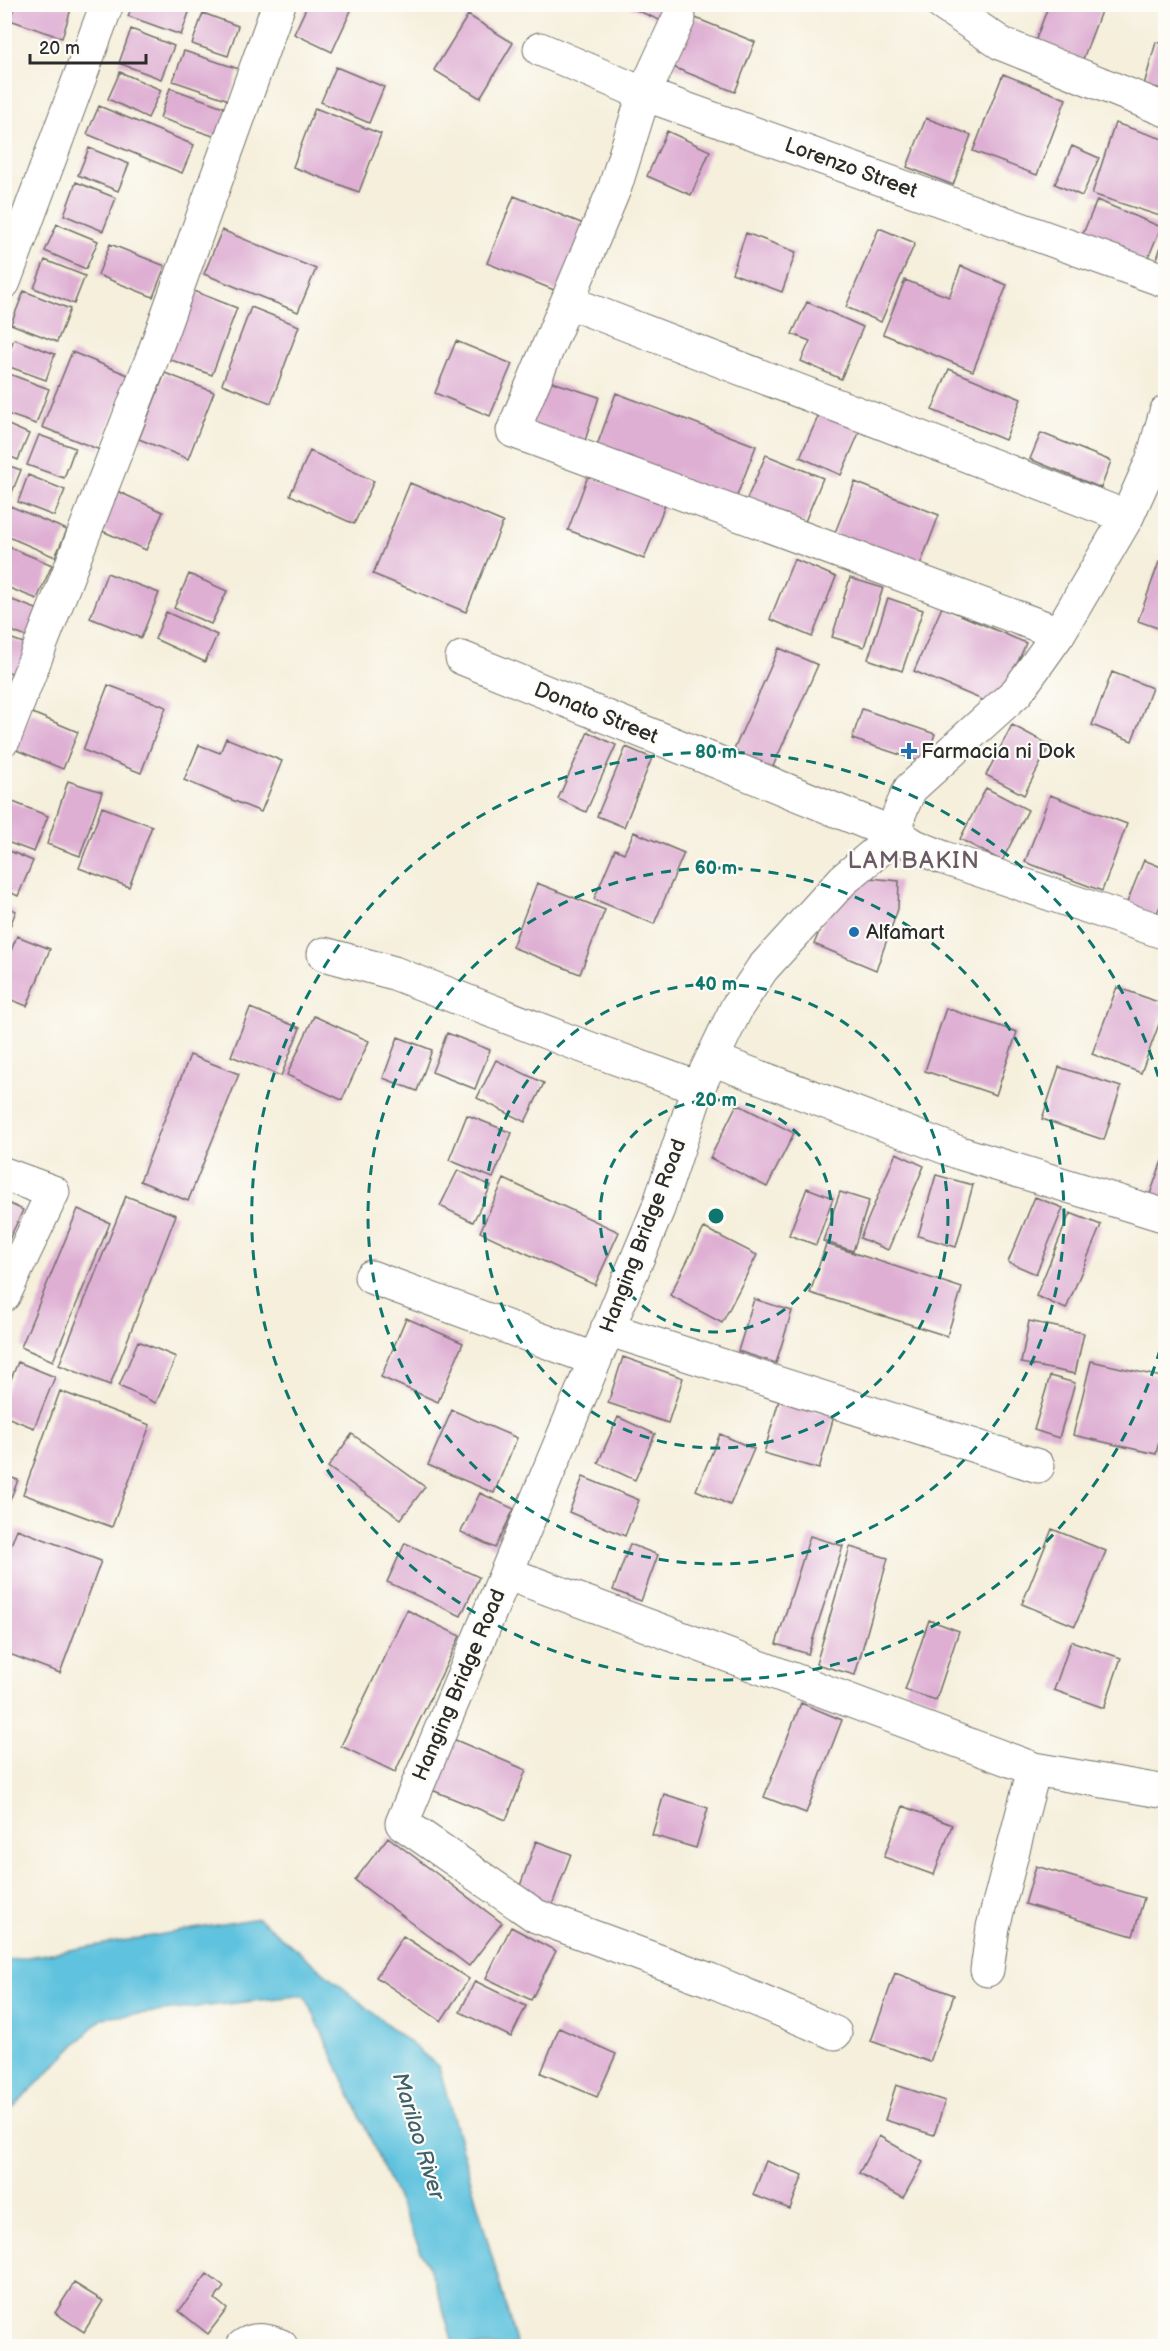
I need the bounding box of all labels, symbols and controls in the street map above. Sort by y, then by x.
scale bar [30,27,146,65]
text: 20 m [39,38,80,59]
street label: Lorenzo Street [781,132,921,204]
street label: Donato Street [530,677,662,749]
place label: Farmacia ni Dok [921,739,1076,764]
text: 80 m [695,742,737,763]
marker: Farmacia ni Dok [902,744,916,758]
district label: LAMBAKIN [847,846,981,875]
text: 60 m [695,858,737,879]
place label: Alfamart [866,920,945,945]
marker: Alfamart [847,925,861,939]
text: 40 m [695,974,737,995]
text: 20 m [695,1090,737,1111]
street label: Hanging Bridge Road [594,1135,692,1337]
centre of rings [706,1206,726,1226]
street label: Hanging Bridge Road [407,1585,511,1785]
water label: Marilao River [386,2069,451,2205]

